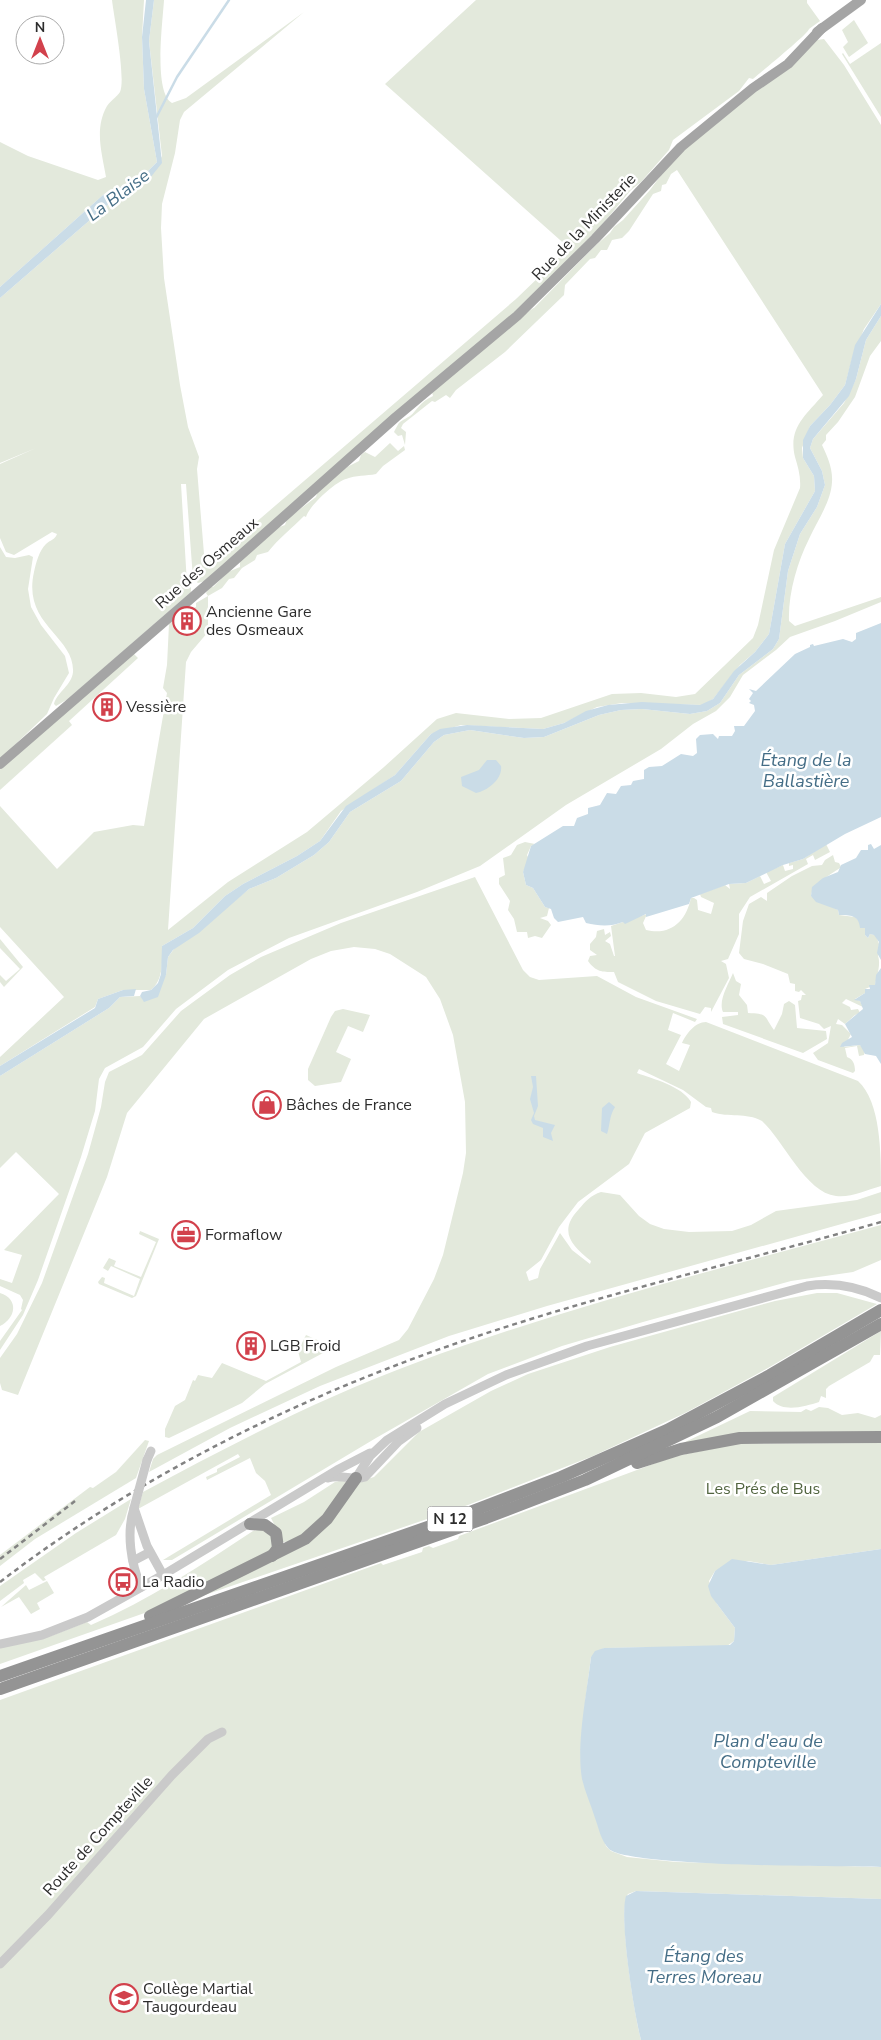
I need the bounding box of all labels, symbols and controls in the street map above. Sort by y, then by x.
north arrow [15,15,65,65]
text: N [35,18,45,37]
water label: La Blaise [81,163,155,227]
street label: Rue de la Ministerie [527,169,641,285]
street label: Rue des Osmeaux [151,512,264,614]
place label: Ancienne Gare des Osmeaux [206,601,311,641]
building icon: Ancienne Gare des Osmeaux [172,606,202,636]
building icon: Vessière [92,692,122,722]
place label: Vessière [125,696,186,718]
water label: Étang de la Ballastière [760,748,852,793]
shop icon: Bâches de France [252,1090,282,1120]
place label: Bâches de France [286,1094,412,1116]
office icon: Formaflow [171,1220,201,1250]
place label: Formaflow [205,1224,283,1246]
building icon: LGB Froid [236,1331,266,1361]
place label: LGB Froid [270,1335,341,1357]
park label: Les Prés de Bus [706,1478,820,1500]
road number: N 12 [428,1506,472,1532]
bus stop icon: La Radio [108,1567,138,1597]
place label: La Radio [142,1571,204,1593]
water label: Plan d'eau de Compteville [713,1729,823,1774]
street label: Route de Compteville [38,1771,158,1901]
water label: Étang des Terres Moreau [646,1944,762,1989]
place label: Collège Martial Taugourdeau [143,1978,253,2018]
school or university icon: Collège Martial Taugourdeau [109,1983,139,2013]

